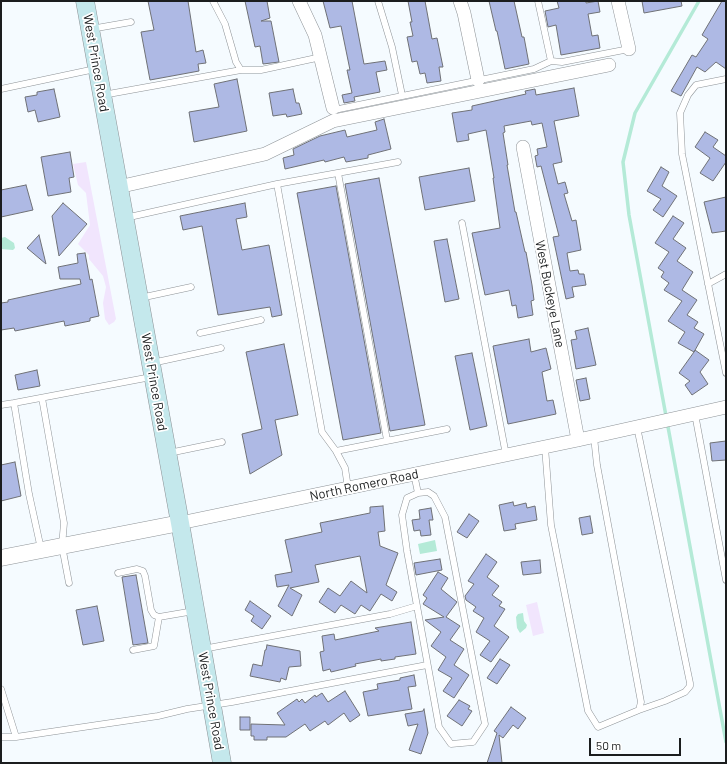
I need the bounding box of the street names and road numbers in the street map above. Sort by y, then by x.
street label: West Prince Road [80,13,112,113]
street label: West Buckeye Lane [532,239,568,349]
street label: West Prince Road [138,332,170,432]
street label: North Romero Road [308,466,420,504]
street label: West Prince Road [195,651,227,751]

